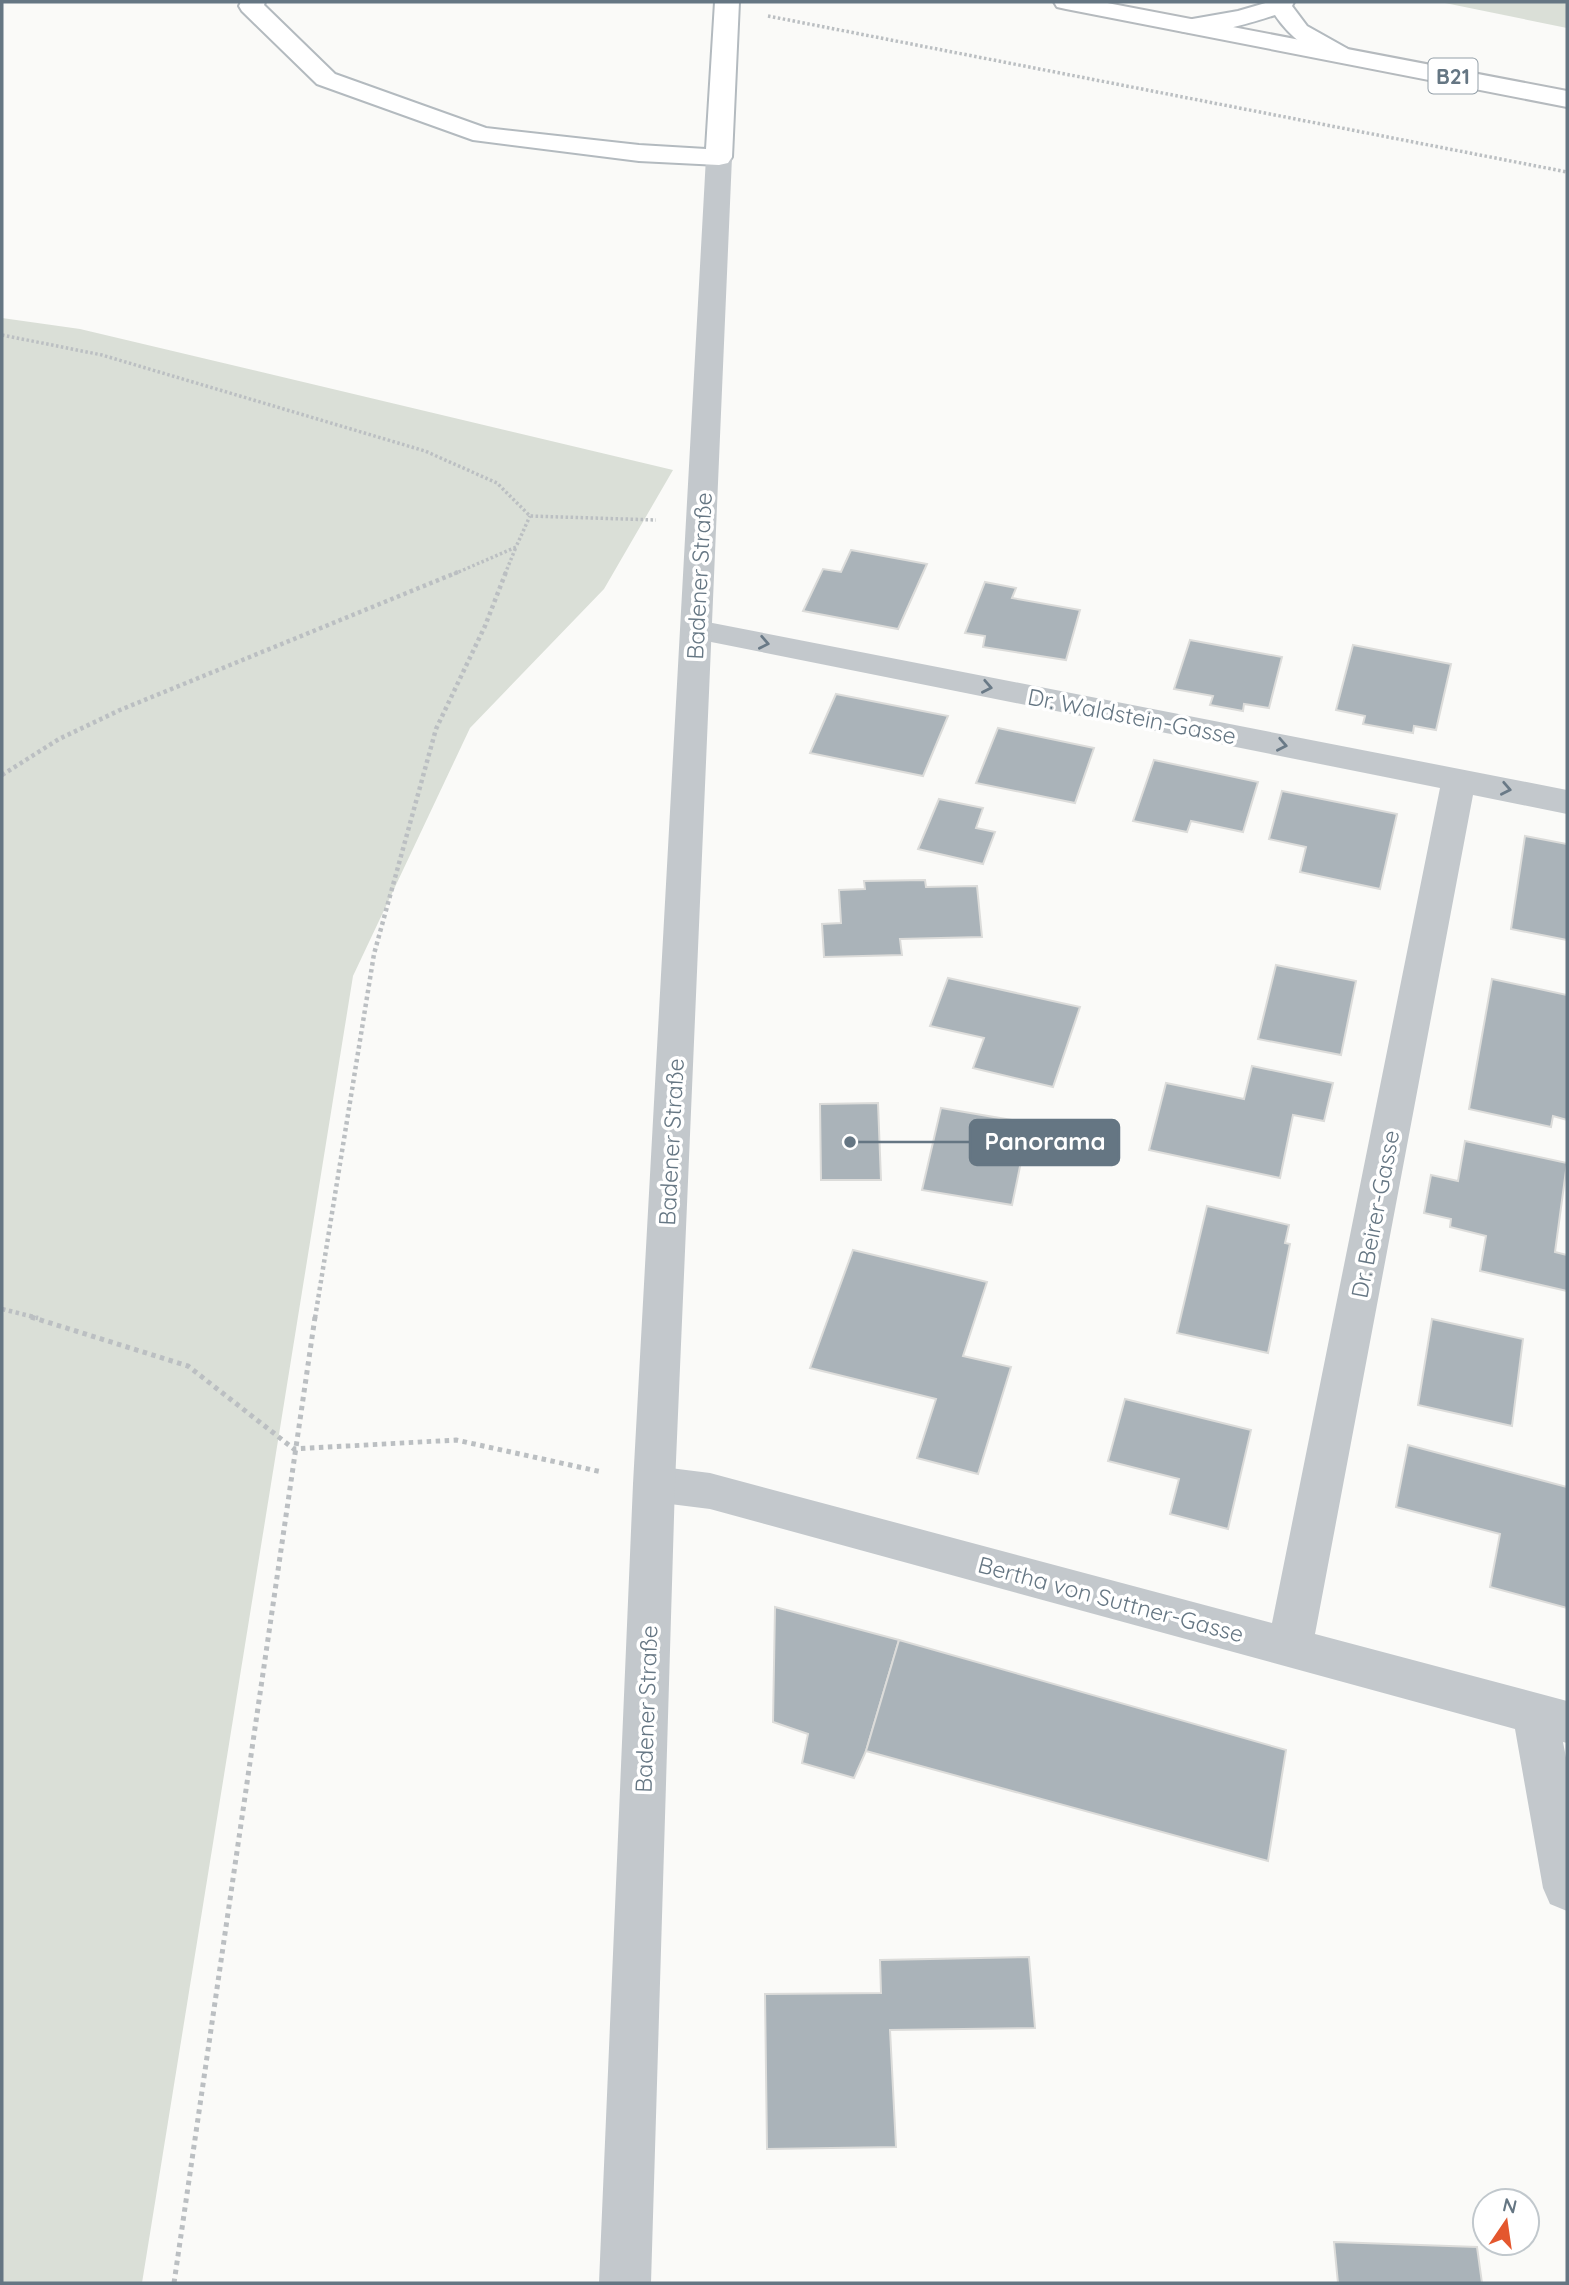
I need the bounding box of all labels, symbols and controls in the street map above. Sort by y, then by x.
road number: B21 [1428,58,1478,94]
street label: Badener Straße [680,492,718,660]
one-way arrow [758,635,770,650]
one-way arrow [981,679,993,694]
street label: Dr. Waldstein-Gasse [1025,682,1239,750]
one-way arrow [1276,737,1288,752]
one-way arrow [1500,781,1512,796]
street label: Badener Straße [652,1058,690,1226]
callout: Panorama [970,1120,1119,1165]
text: Panorama [984,1126,1106,1156]
street label: Dr. Beirer-Gasse [1345,1128,1405,1300]
street label: Bertha von Suttner-Gasse [975,1550,1247,1648]
street label: Badener Straße [629,1625,663,1793]
north arrow [1471,2187,1541,2257]
text: N [1500,2192,1519,2219]

